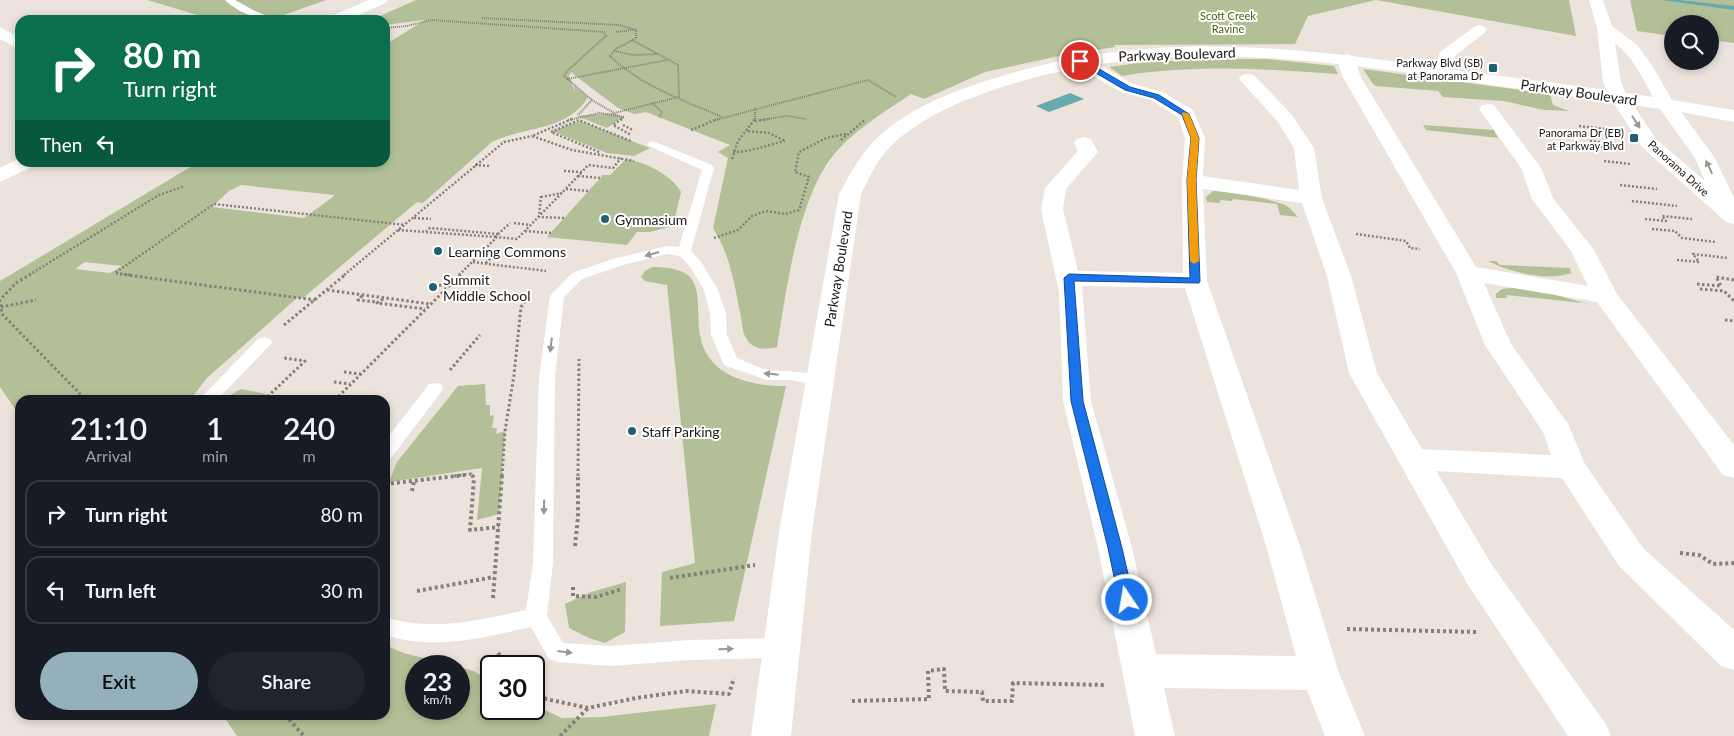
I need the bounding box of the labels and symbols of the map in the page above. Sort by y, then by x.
park label: Scott Creek Ravine [1200,9,1256,35]
pin [1059,40,1101,82]
street label: Parkway Boulevard [1118,43,1236,65]
place label: Parkway Blvd (SB) at Panorama Dr [1396,56,1483,82]
marker: Parkway Blvd (SB) at Panorama Dr [1487,62,1499,74]
street label: Parkway Boulevard [1520,75,1638,109]
one-way arrow [1631,115,1640,129]
place label: Panorama Dr (EB) at Parkway Blvd [1539,126,1624,152]
marker: Panorama Dr (EB) at Parkway Blvd [1628,132,1640,144]
street label: Panorama Drive [1646,137,1712,199]
one-way arrow [1705,160,1713,174]
street label: Parkway Boulevard [820,210,856,328]
place label: Gymnasium [615,211,687,228]
marker: Gymnasium [599,213,611,225]
place label: Learning Commons [448,243,566,260]
marker: Learning Commons [432,245,444,257]
one-way arrow [644,250,659,258]
place label: Summit Middle School [443,271,530,304]
marker: Summit Middle School [427,281,439,293]
one-way arrow [547,337,555,353]
one-way arrow [763,370,779,378]
place label: Staff Parking [642,423,720,440]
marker: Staff Parking [626,425,638,437]
one-way arrow [540,499,548,515]
position arrow [1100,573,1152,625]
one-way arrow [719,645,735,653]
one-way arrow [557,648,573,656]
speed limit sign: 30 [480,655,545,720]

